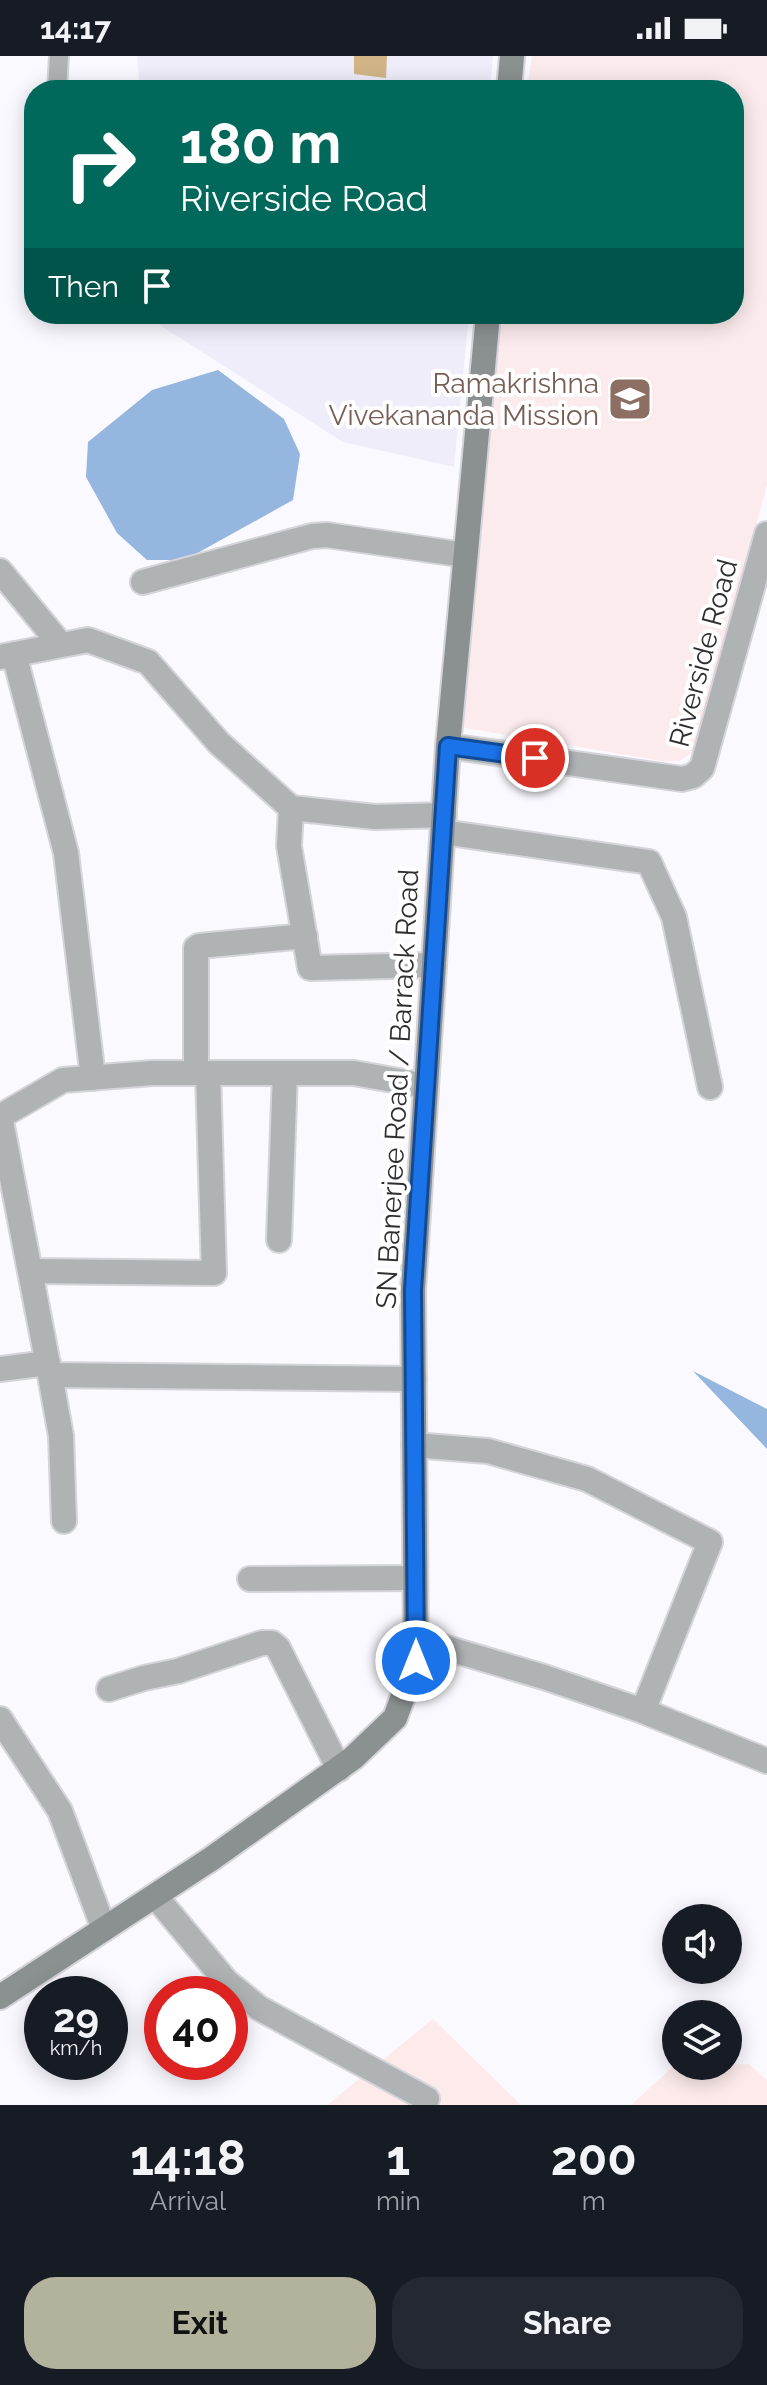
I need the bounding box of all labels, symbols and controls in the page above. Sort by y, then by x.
text: 14:17 [40,11,111,46]
text: 180 m [180,110,341,176]
icon: right [48,112,152,216]
text: Riverside Road [180,177,428,219]
icon: arrive [135,264,179,308]
text: Then [48,269,119,304]
place label: Ramakrishna Vivekananda Mission [328,367,599,432]
school or university icon: Ramakrishna Vivekananda Mission [606,375,654,423]
street label: Riverside Road [663,556,744,750]
pin [501,724,569,792]
icon: arrive [513,736,557,780]
street label: SN Banerjee Road / Barrack Road [370,868,425,1310]
position arrow [374,1619,458,1703]
map controls [662,1904,742,2080]
button: sound [662,1904,742,1984]
speed limit sign: 40 [144,1976,248,2080]
text: 29 [53,1994,99,2041]
button: layers [662,2000,742,2080]
text: km/h [50,2036,102,2060]
text: 14:18 [130,2130,246,2186]
text: 1 [386,2130,410,2186]
text: 200 [551,2130,637,2186]
text: Arrival [150,2186,226,2216]
text: min [376,2186,421,2216]
text: m [582,2186,606,2216]
button: Exit [24,2277,376,2369]
button: Share [392,2277,743,2369]

